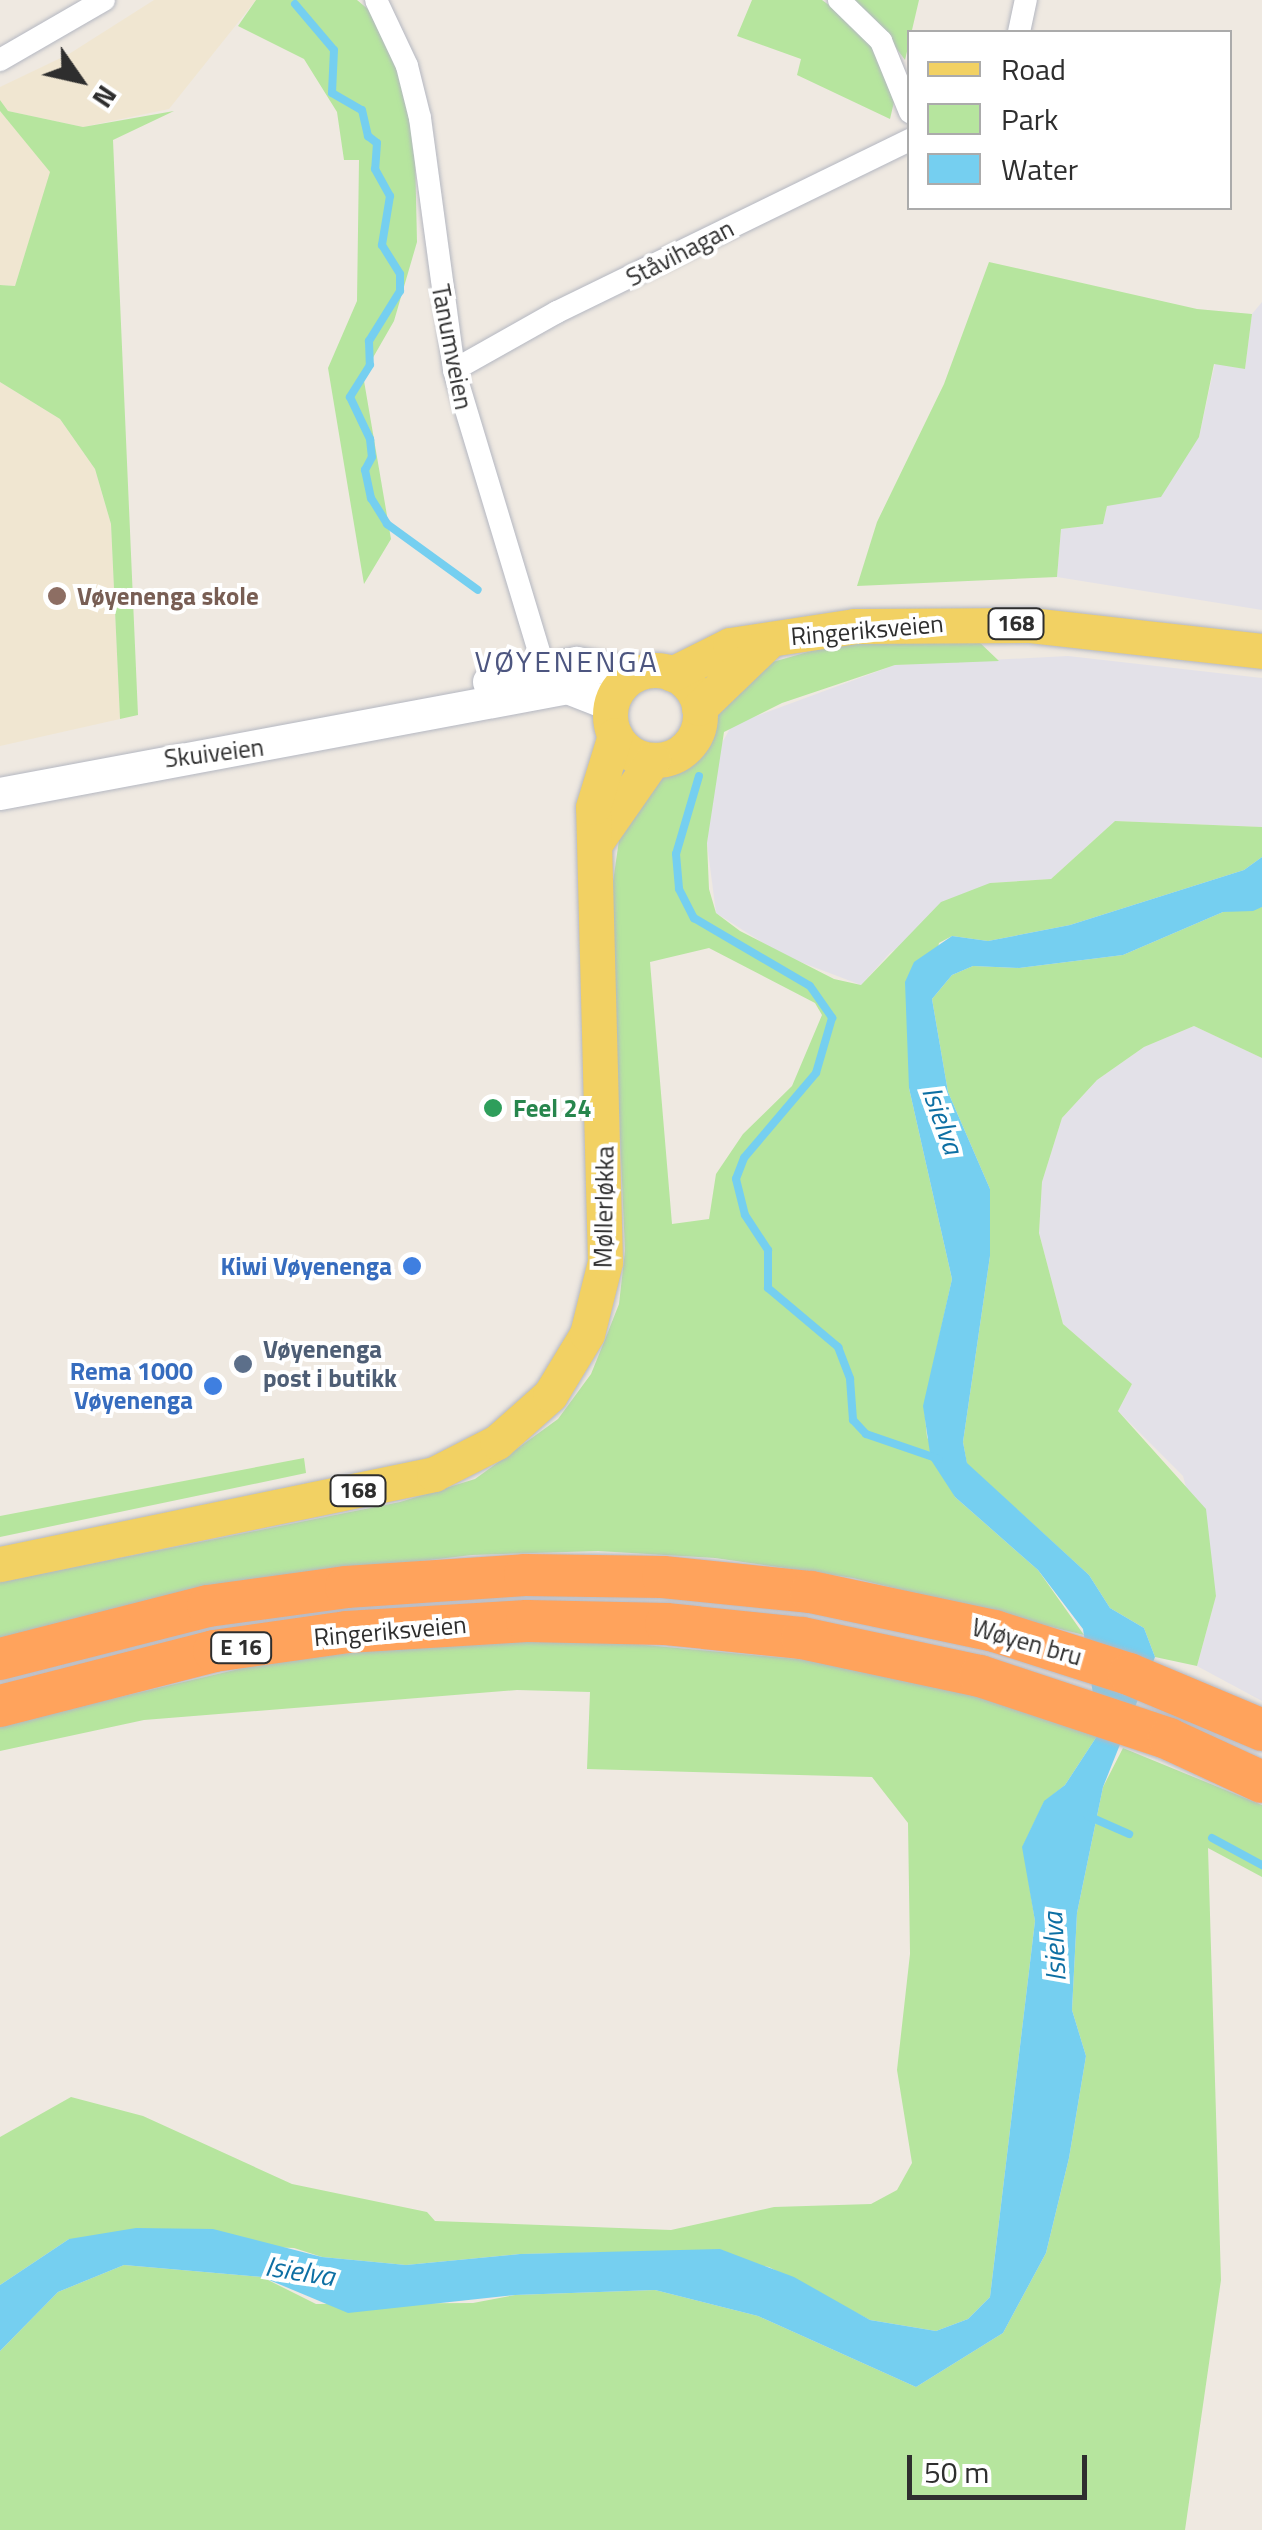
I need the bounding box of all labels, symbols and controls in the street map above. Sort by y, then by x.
north arrow [30,30,130,130]
legend [907,30,1232,210]
text: Road [1001,46,1066,92]
text: N [82,77,129,117]
text: Park [1001,96,1058,142]
text: Water [1001,146,1078,192]
street label: Ståvihagan [621,213,739,293]
street label: Tanumveien [425,282,479,412]
place label: Vøyenenga skole [77,581,259,611]
marker: Vøyenenga skole [46,585,68,607]
road number: 168 [986,607,1046,641]
street label: Ringeriksveien [789,608,945,652]
district label: VØYENENGA [475,643,659,679]
street label: Skuiveien [162,732,266,774]
water label: Isielva [915,1082,971,1158]
place label: Feel 24 [513,1093,592,1123]
marker: Feel 24 [482,1097,504,1119]
street label: Møllerløkka [588,1146,620,1268]
place label: Kiwi Vøyenenga [220,1251,392,1281]
marker: Kiwi Vøyenenga [401,1255,423,1277]
place label: Vøyenenga post i butikk [263,1335,397,1394]
marker: Vøyenenga post i butikk [232,1353,254,1375]
place label: Rema 1000 Vøyenenga [70,1357,193,1416]
marker: Rema 1000 Vøyenenga [202,1375,224,1397]
road number: 168 [328,1474,388,1508]
street label: Ringeriksveien [312,1609,468,1653]
street label: Wøyen bru [969,1612,1085,1672]
road number: E 16 [208,1631,274,1665]
water label: Isielva [1035,1911,1073,1983]
water label: Isielva [263,2249,337,2293]
scale bar [912,2435,1092,2497]
text: 50 m [924,2449,989,2495]

